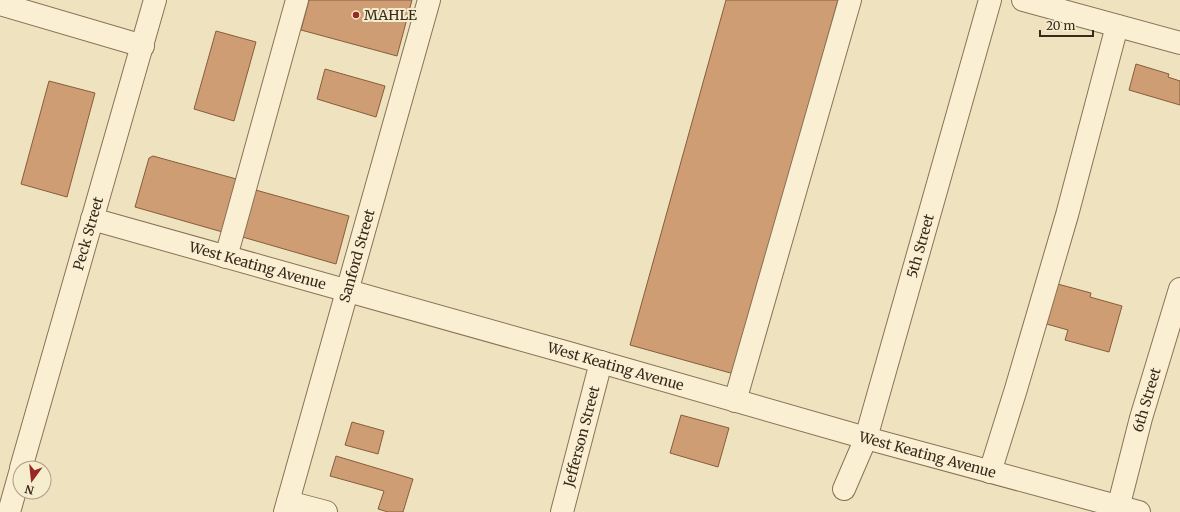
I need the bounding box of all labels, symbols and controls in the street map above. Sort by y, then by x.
place label: MAHLE [364,6,417,24]
marker: MAHLE [351,10,361,20]
scale bar [1040,12,1093,38]
text: 20 m [1046,18,1075,33]
street label: Peck Street [69,194,107,272]
street label: Sanford Street [335,207,379,305]
street label: 5th Street [903,211,938,280]
street label: West Keating Avenue [186,237,328,293]
street label: West Keating Avenue [544,338,686,394]
street label: 6th Street [1129,365,1165,434]
street label: Jefferson Street [560,383,604,490]
street label: West Keating Avenue [856,427,998,482]
north arrow [12,460,52,500]
text: N [23,482,35,498]

